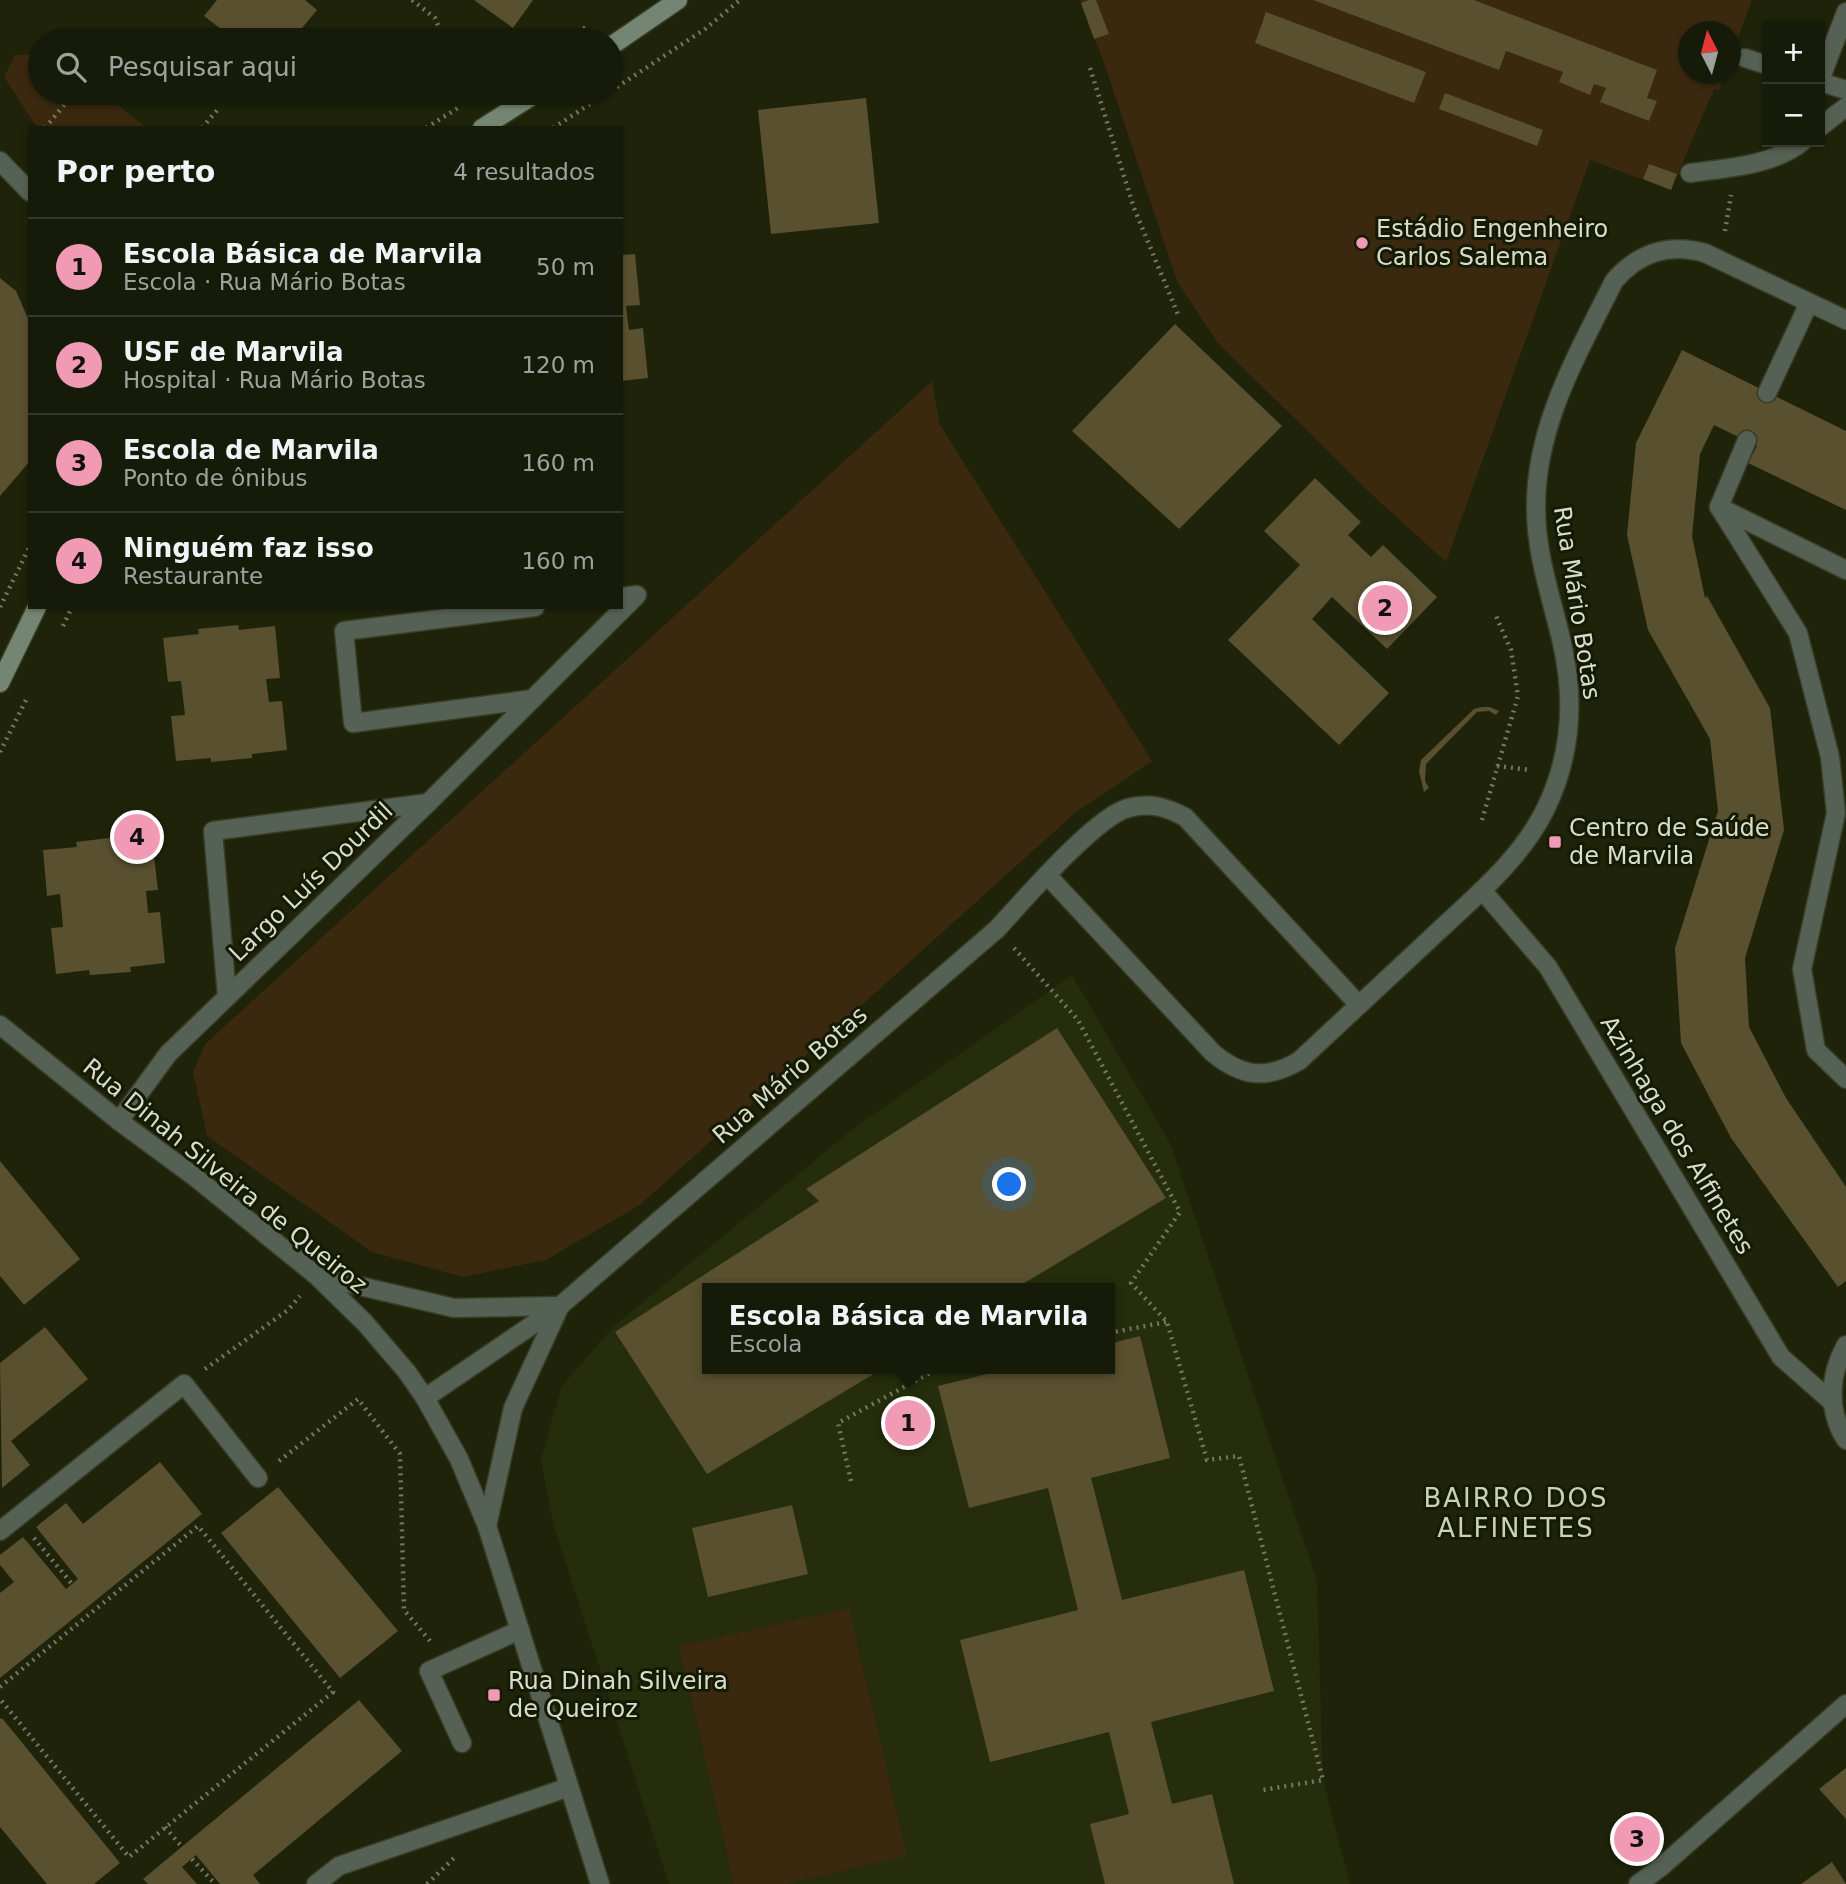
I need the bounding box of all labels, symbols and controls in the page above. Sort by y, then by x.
north arrow [1678,21,1741,84]
map controls [1762,21,1825,147]
button: + [1762,21,1825,84]
search box [28,28,623,105]
icon: search [52,48,90,86]
text: Pesquisar aqui [108,52,297,82]
button: − [1762,84,1825,147]
text: Por perto [56,154,215,189]
text: 4 resultados [453,159,595,185]
place label: Estádio Engenheiro Carlos Salema [1376,215,1608,271]
marker: Estádio Engenheiro Carlos Salema [1354,235,1370,251]
text: Escola Básica de Marvila [123,239,483,269]
text: 1 [71,254,87,280]
text: 50 m [536,254,595,280]
text: Escola · Rua Mário Botas [123,269,406,295]
text: USF de Marvila [123,337,344,367]
text: 2 [71,352,87,378]
text: 120 m [521,352,595,378]
text: Hospital · Rua Mário Botas [123,367,426,393]
text: Escola de Marvila [123,435,379,465]
text: 3 [71,450,87,476]
text: 160 m [521,450,595,476]
text: Ponto de ônibus [123,465,307,491]
street label: Rua Mário Botas [1548,504,1606,702]
text: Ninguém faz isso [123,533,374,563]
text: 4 [71,548,87,574]
text: 160 m [521,548,595,574]
text: Restaurante [123,563,263,589]
pin: 2 [1362,582,1408,634]
street label: Largo Luís Dourdil [223,797,399,967]
pin: 4 [114,811,160,863]
place label: Centro de Saúde de Marvila [1569,814,1770,870]
marker: Centro de Saúde de Marvila [1547,834,1563,850]
street label: Rua Mário Botas [707,1000,873,1150]
street label: Azinhaga dos Alfinetes [1595,1011,1759,1259]
street label: Rua Dinah Silveira de Queiroz [77,1053,373,1299]
your location [992,1167,1026,1201]
popup [702,1283,1115,1374]
text: Escola Básica de Marvila [729,1301,1088,1331]
text: Escola [729,1331,802,1357]
pin: 1 [885,1397,931,1449]
district label: BAIRRO DOS ALFINETES [1423,1483,1609,1543]
place label: Rua Dinah Silveira de Queiroz [508,1667,728,1723]
marker: Rua Dinah Silveira de Queiroz [486,1687,502,1703]
pin: 3 [1614,1813,1660,1865]

